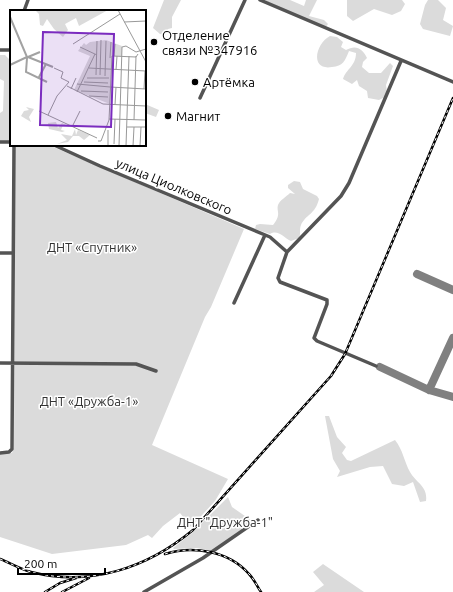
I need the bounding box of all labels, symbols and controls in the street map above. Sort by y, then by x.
inset map [10,10,146,146]
place label: Отделение связи №347916 [162,28,257,57]
marker: Отделение связи №347916 [149,37,159,47]
place label: Артёмка [203,75,255,89]
marker: Артёмка [190,77,200,87]
place label: Магнит [176,109,221,123]
marker: Магнит [163,111,173,121]
street label: улица Циолковского [114,155,234,217]
park label: ДНТ «Спутник» [47,240,137,254]
park label: ДНТ «Дружба-1» [40,394,138,408]
park label: ДНТ "Дружба-1" [177,515,273,529]
scale bar [18,550,105,576]
text: 200 m [24,557,57,570]

